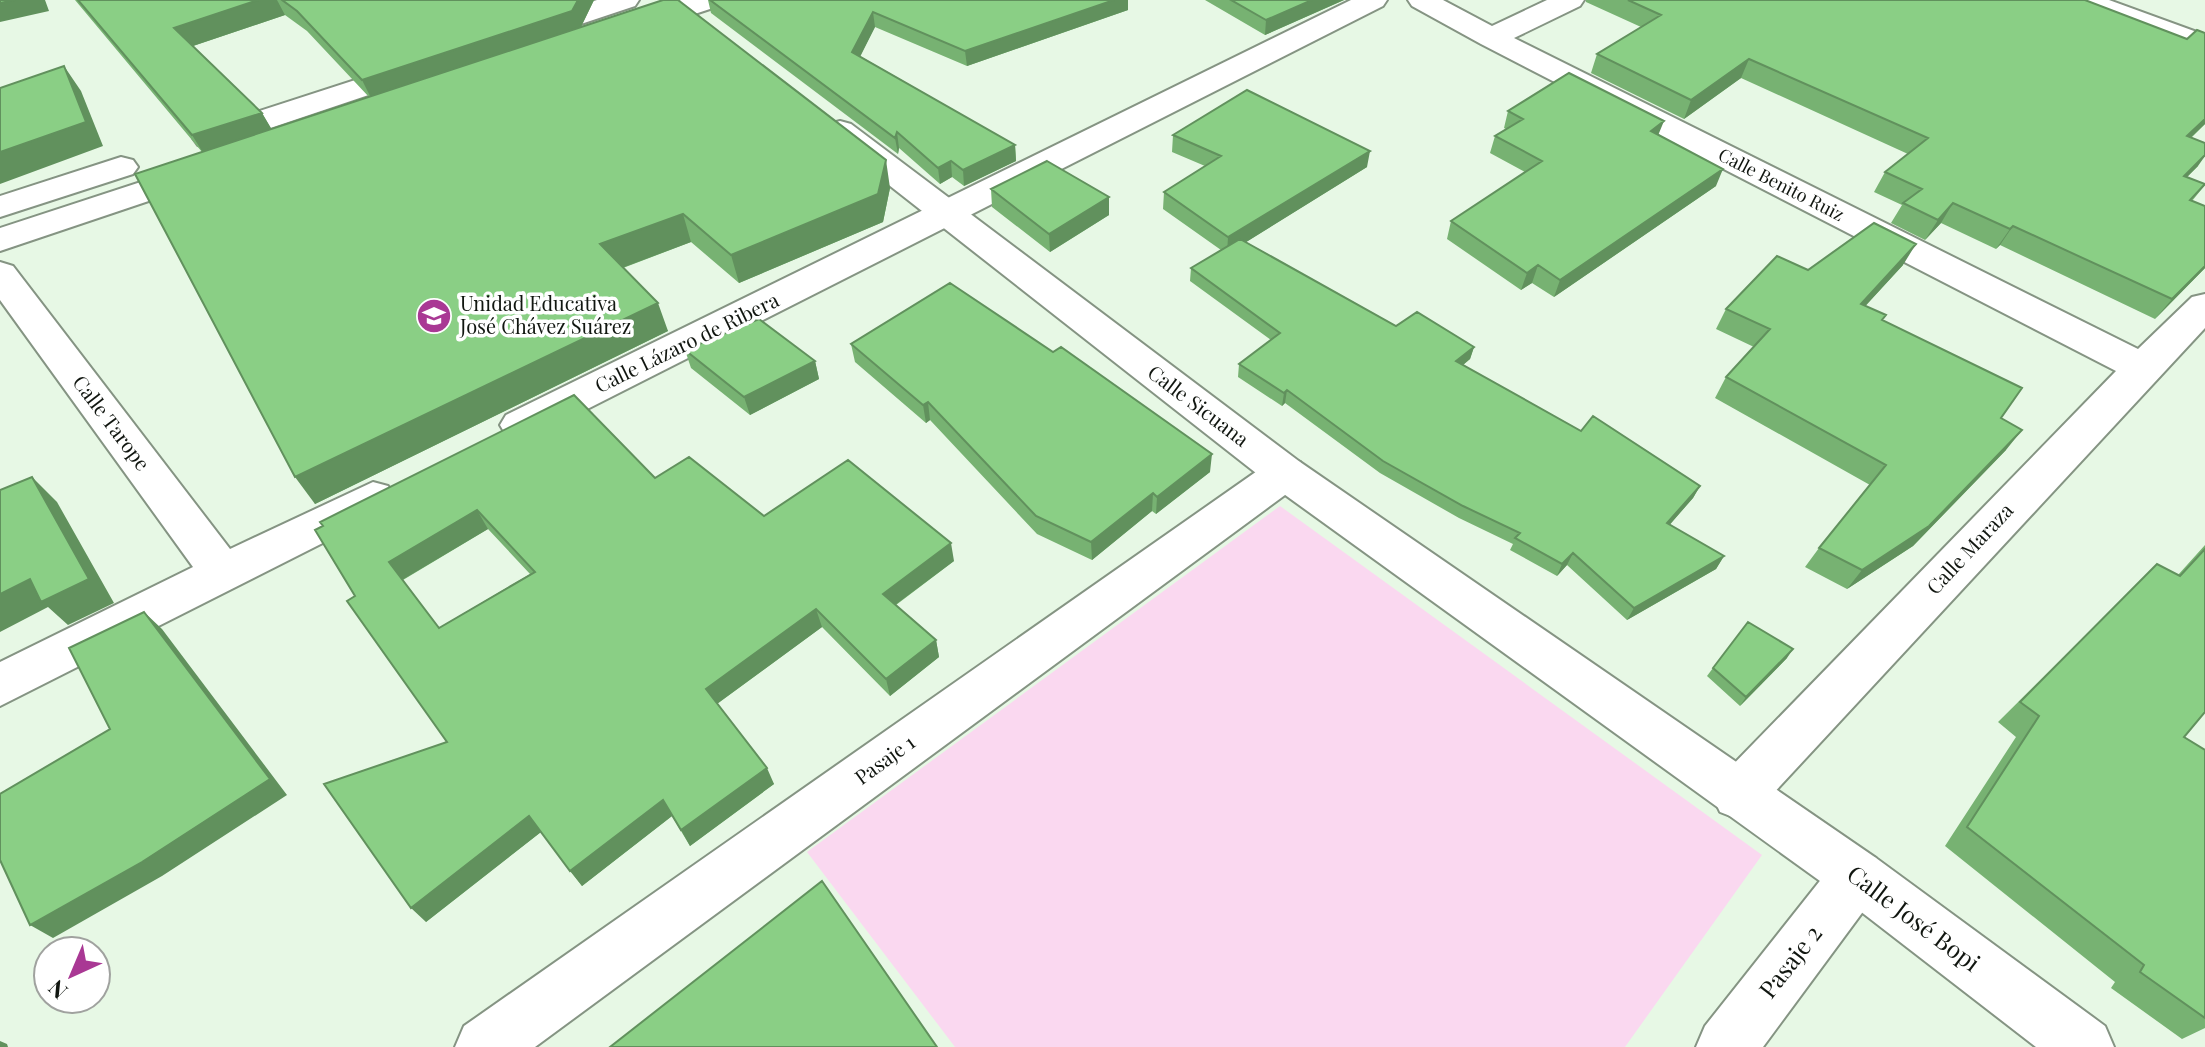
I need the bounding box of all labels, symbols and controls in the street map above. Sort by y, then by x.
street label: Calle Benito Ruiz [1714,142,1848,226]
street label: Calle Lázaro de Ribera [590,285,783,398]
place label: Unidad Educativa José Chávez Suárez [459,289,631,339]
school or university icon: Unidad Educativa José Chávez Suárez [415,297,453,335]
street label: Calle Sicuana [1143,358,1255,452]
street label: Calle Tarope [67,369,157,475]
street label: Calle Maraza [1920,496,2018,599]
street label: Pasaje 1 [849,728,920,790]
street label: Calle José Bopi [1841,857,1987,978]
street label: Pasaje 2 [1751,918,1828,1004]
north arrow [32,935,112,1015]
text: N [41,974,74,1006]

